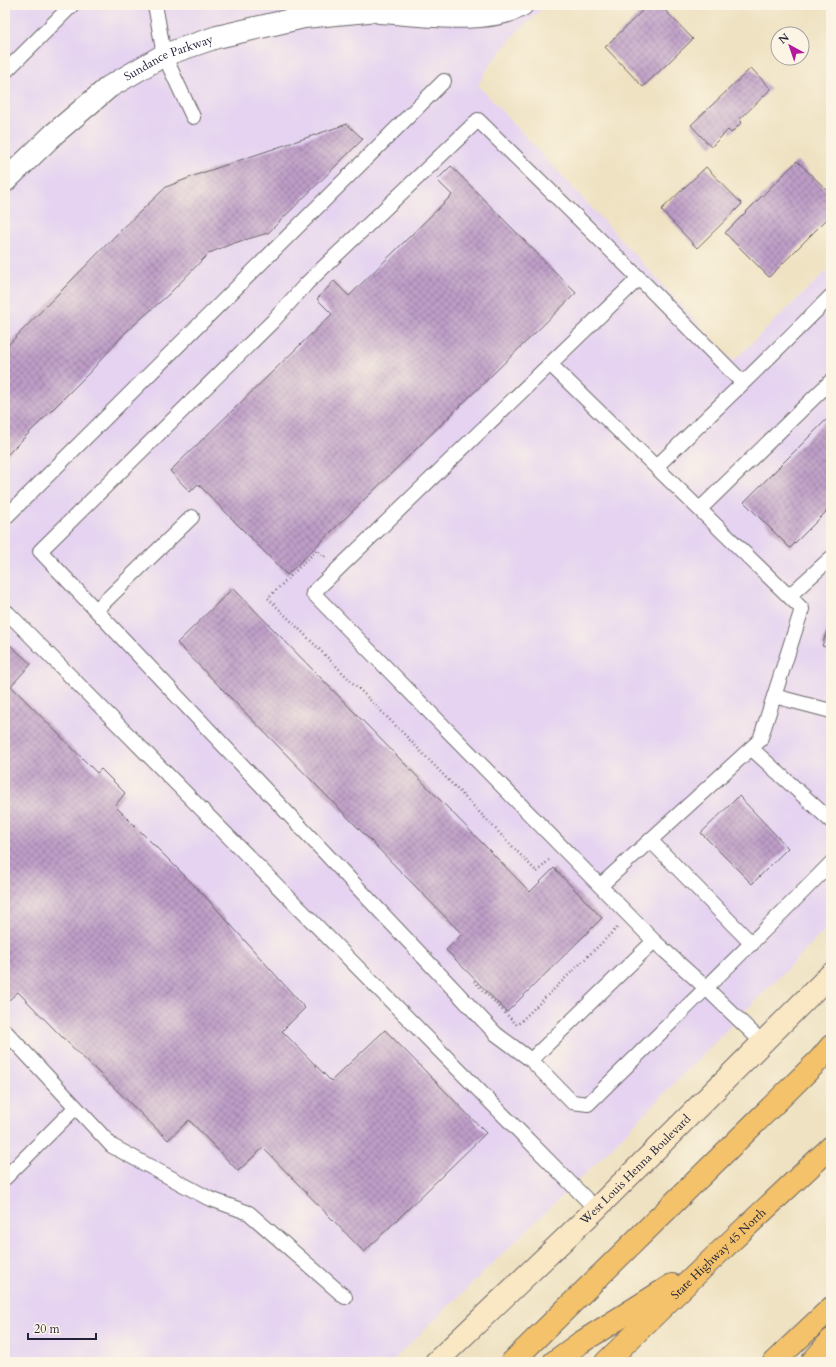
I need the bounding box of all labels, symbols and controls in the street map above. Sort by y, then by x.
north arrow [770,26,810,66]
text: N [775,30,793,48]
street label: Sundance Parkway [121,31,216,85]
street label: West Louis Henna Boulevard [576,1111,694,1229]
street label: State Highway 45 North [667,1204,770,1303]
scale bar [28,1315,96,1341]
text: 20 m [34,1321,61,1337]

